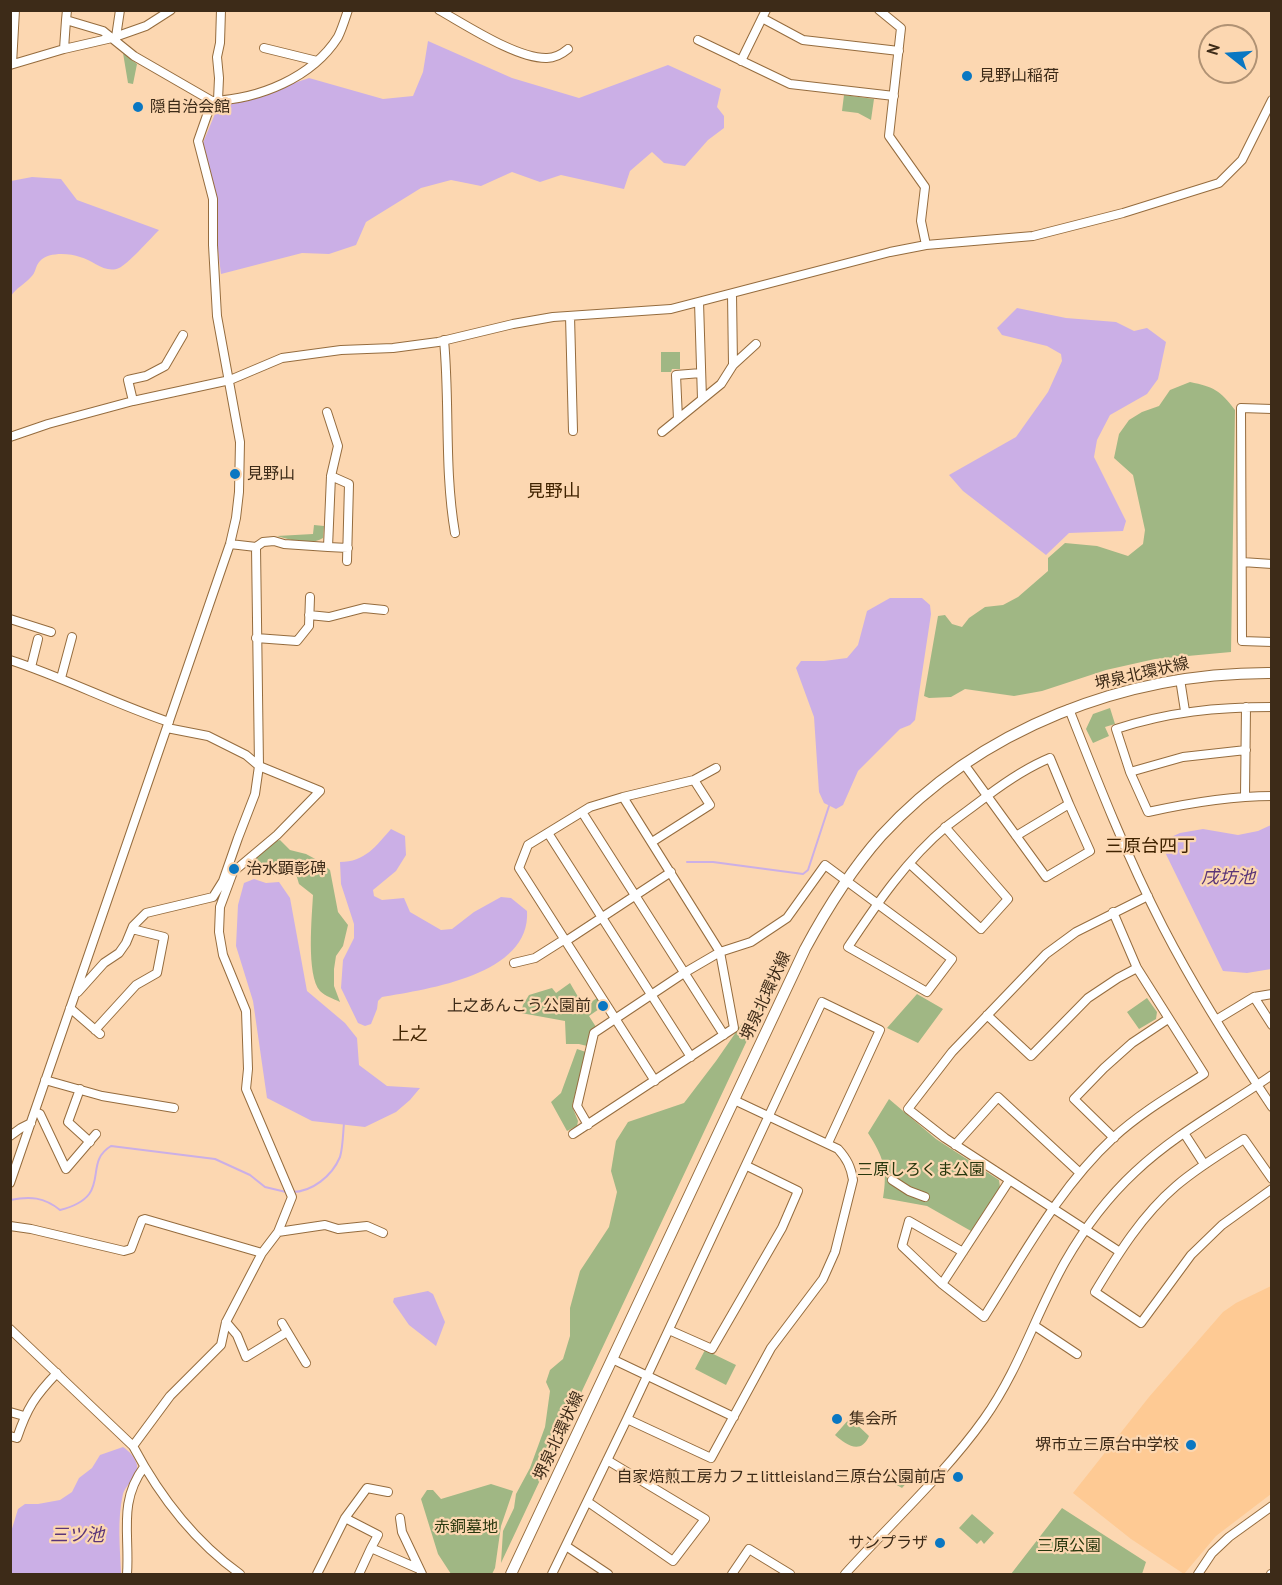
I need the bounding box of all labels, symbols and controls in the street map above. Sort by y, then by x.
north arrow [1198,24,1258,84]
text: N [1202,41,1224,57]
place label: 見野山稲荷 [979,66,1059,86]
marker: 見野山稲荷 [960,69,974,83]
place label: 隠自治会館 [150,97,230,117]
marker: 隠自治会館 [131,100,145,114]
place label: 見野山 [247,464,295,484]
marker: 見野山 [228,467,242,481]
district label: 見野山 [527,481,581,503]
street label: 堺泉北環状線 [1093,654,1191,694]
district label: 三原台四丁 [1105,836,1195,858]
place label: 治水顕彰碑 [246,859,326,879]
marker: 治水顕彰碑 [227,862,241,876]
water label: 戌坊池 [1201,867,1255,889]
street label: 堺泉北環状線 [737,948,795,1044]
place label: 上之あんこう公園前 [447,996,591,1016]
marker: 上之あんこう公園前 [596,999,610,1013]
district label: 上之 [392,1024,428,1046]
park label: 三原しろくま公園 [857,1160,985,1180]
street label: 堺泉北環状線 [530,1388,588,1484]
place label: 集会所 [849,1409,897,1429]
marker: 集会所 [830,1412,844,1426]
place label: 堺市立三原台中学校 [1035,1435,1179,1455]
marker: 堺市立三原台中学校 [1184,1438,1198,1452]
place label: 自家焙煎工房カフェlittleisland三原台公園前店 [616,1467,946,1487]
marker: 自家焙煎工房カフェlittleisland三原台公園前店 [951,1470,965,1484]
park label: 赤銅墓地 [434,1517,498,1537]
water label: 三ツ池 [50,1525,104,1547]
place label: サンプラザ [848,1533,928,1553]
marker: サンプラザ [933,1536,947,1550]
park label: 三原公園 [1037,1536,1101,1556]

